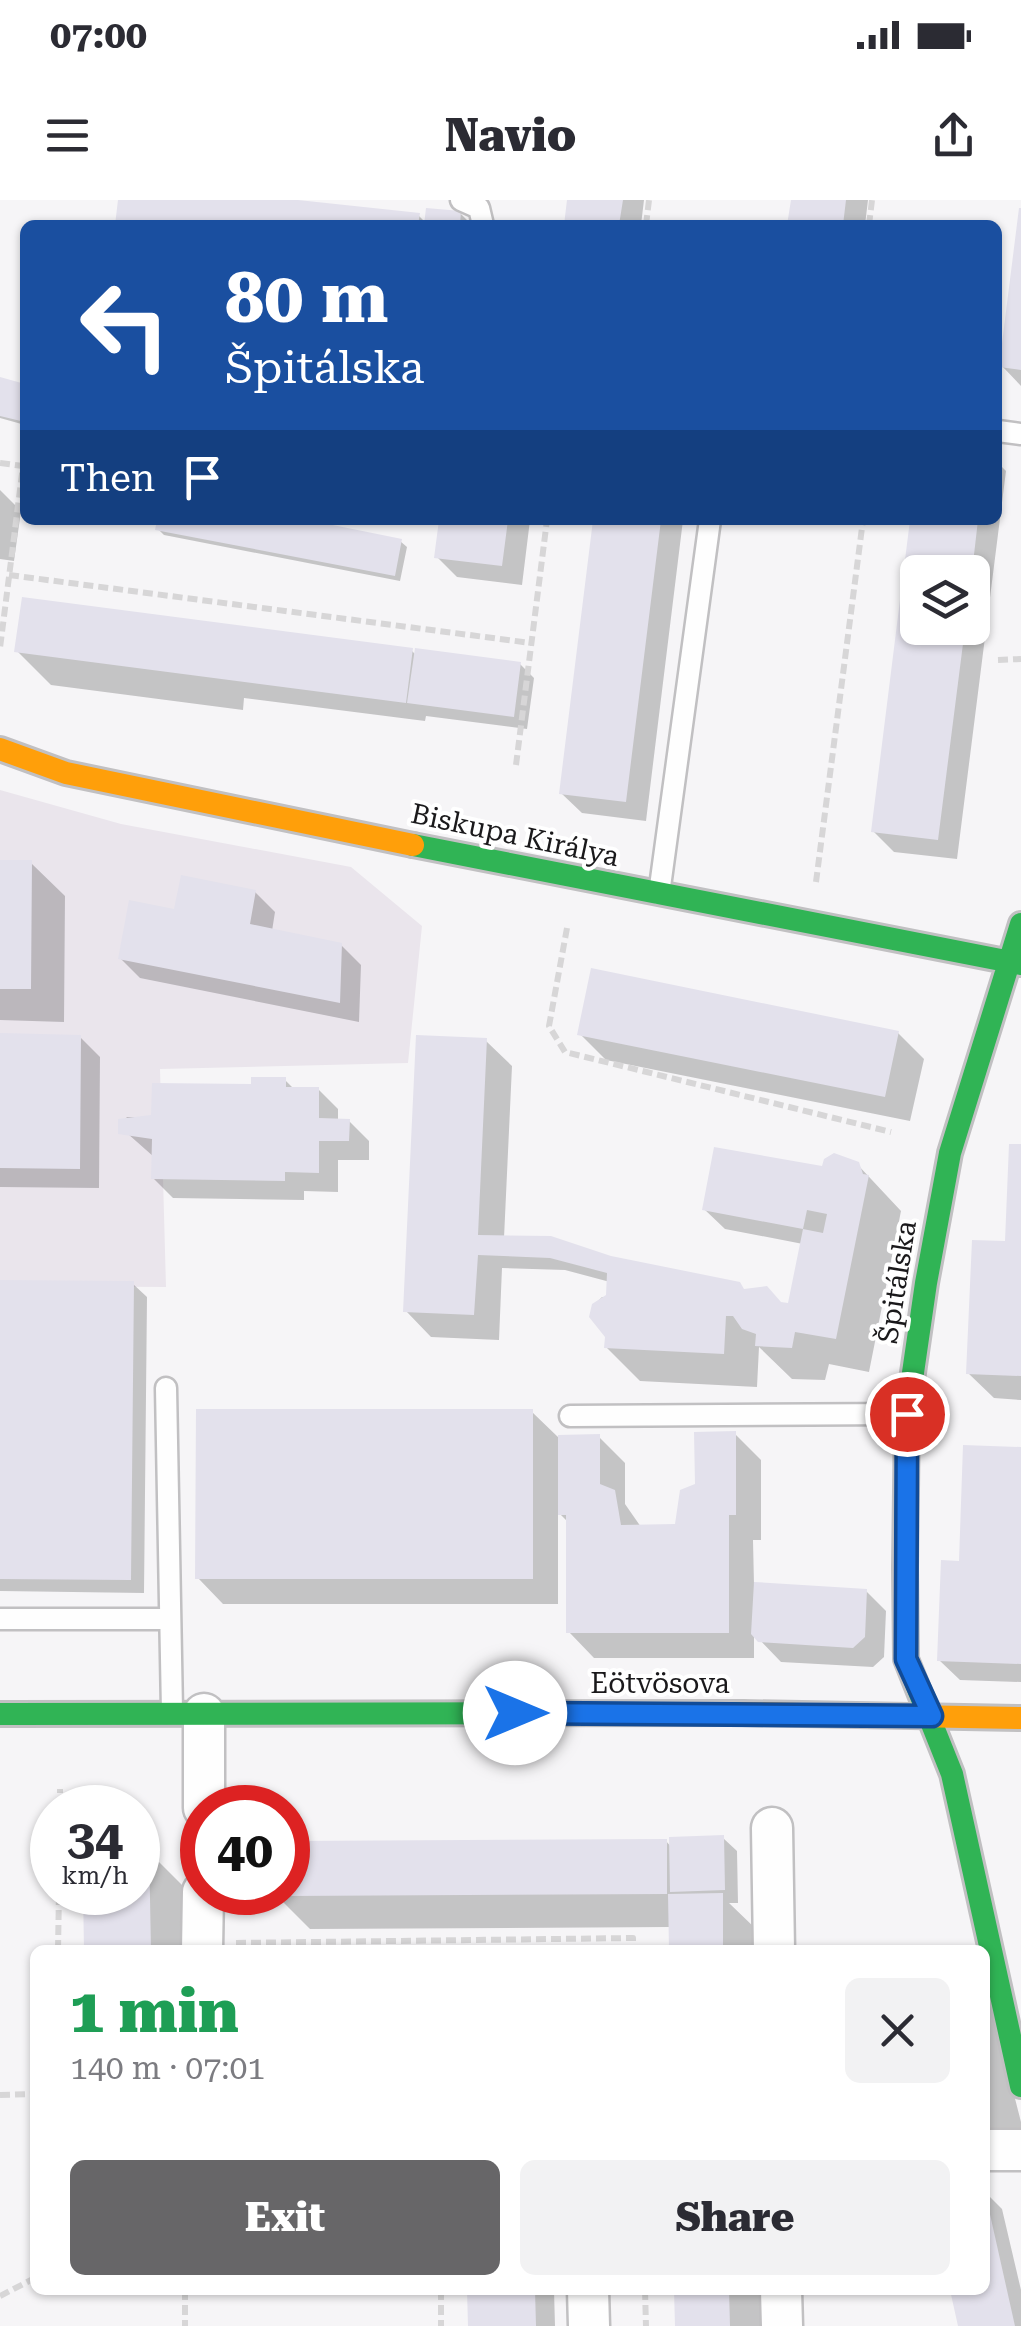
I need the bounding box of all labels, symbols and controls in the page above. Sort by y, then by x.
text: 07:00 [50,13,147,57]
icon: menu [40,108,95,163]
icon: share [926,108,981,163]
text: Navio [445,109,576,162]
text: 80 m [225,257,389,339]
icon: left [60,260,190,390]
text: Špitálska [225,341,424,394]
icon: arrive [175,450,230,505]
text: Then [60,456,155,500]
map controls [900,555,990,645]
button: layers [900,555,990,645]
street label: Biskupa Királya [408,797,622,873]
street label: Špitálska [870,1218,923,1346]
pin [865,1372,950,1457]
icon: arrive [880,1387,935,1442]
position arrow [463,1661,567,1765]
street label: Eötvösova [590,1667,730,1700]
speed limit sign: 40 [180,1785,310,1915]
text: 34 [67,1809,123,1867]
text: km/h [62,1861,128,1890]
text: 1 min [70,1976,239,2047]
button: close [845,1978,950,2083]
text: 140 m · 07:01 [70,2049,265,2087]
button: Exit [70,2160,500,2275]
button: Share [520,2160,950,2275]

